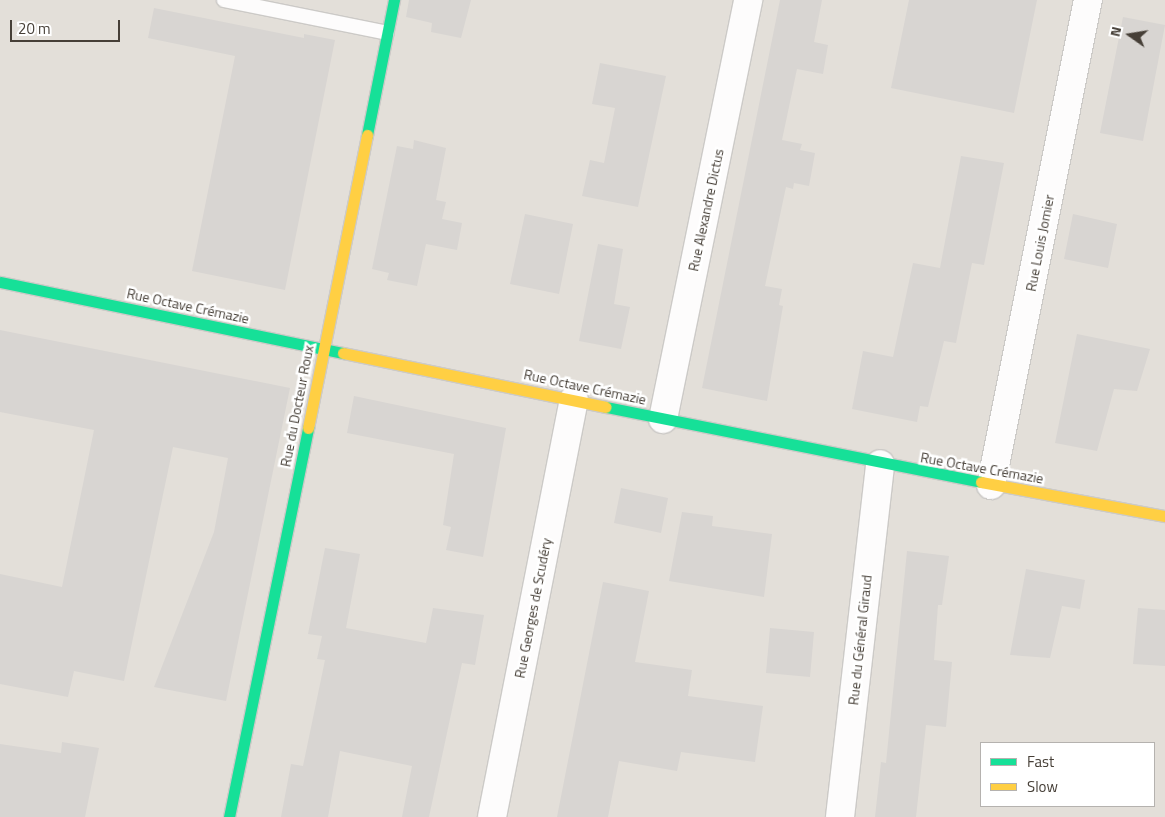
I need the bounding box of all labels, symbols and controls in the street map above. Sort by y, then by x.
scale bar [12,10,122,42]
north arrow [1105,10,1155,60]
text: 20 m [18,17,51,40]
text: N [1104,24,1126,39]
street label: Rue Alexandre Dictus [685,147,727,273]
street label: Rue Louis Jomier [1022,193,1058,293]
street label: Rue Octave Crémazie [125,285,251,327]
street label: Rue du Docteur Roux [277,344,317,468]
street label: Rue Octave Crémazie [522,366,648,408]
street label: Rue Octave Crémazie [919,449,1045,487]
street label: Rue Georges de Scudéry [511,536,555,680]
street label: Rue du Général Giraud [845,574,875,706]
legend [980,742,1155,807]
text: Fast [1027,750,1054,773]
text: Slow [1027,775,1058,798]

